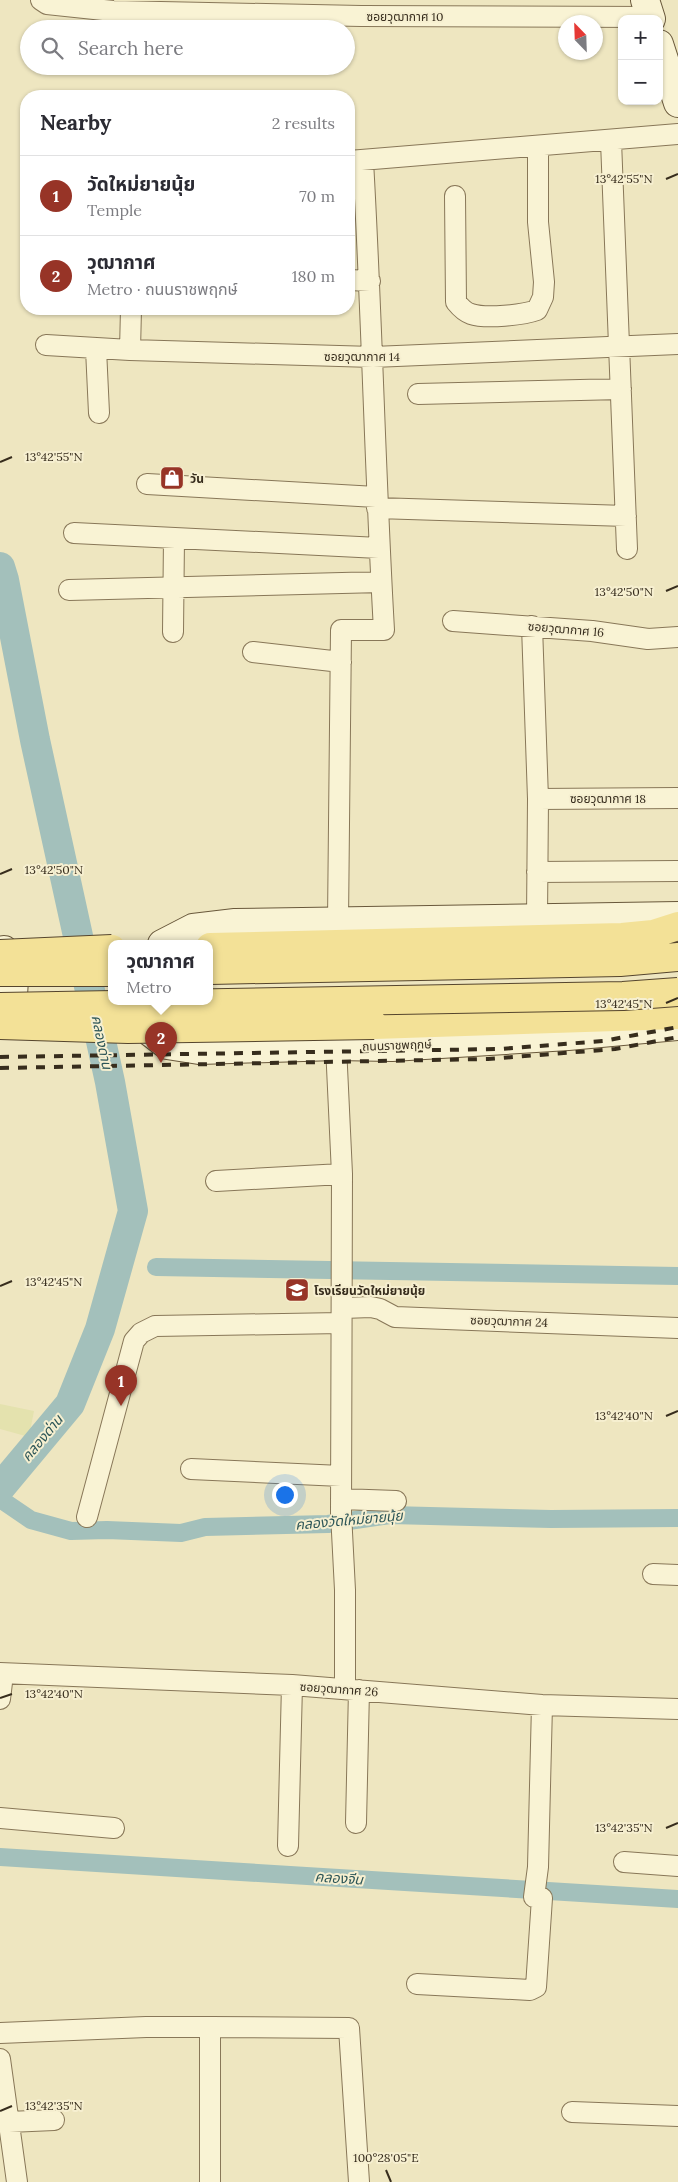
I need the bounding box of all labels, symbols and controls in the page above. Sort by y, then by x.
street label: ซอยวุฒากาศ 10 [367,9,443,24]
north arrow [558,15,603,60]
map controls [618,15,663,105]
button: + [618,15,663,60]
search box [20,20,355,75]
icon: search [38,34,66,62]
text: Search here [78,36,184,60]
button: − [618,60,663,105]
text: Nearby [40,109,111,136]
text: 2 results [272,113,335,133]
text: 13°42'55"N [595,171,653,186]
text: วัดใหม่ยายนุ้ย [87,172,195,196]
text: 1 [53,186,59,206]
text: 70 m [299,186,335,206]
text: Temple [87,200,142,220]
text: วุฒากาศ [87,250,156,274]
text: 2 [52,266,60,286]
text: 180 m [292,266,335,286]
text: Metro · ถนนราชพฤกษ์ [87,279,238,299]
street label: ซอยวุฒากาศ 14 [324,349,400,364]
text: 13°42'55"N [25,449,83,464]
shop icon: วัน [159,465,185,491]
place label: วัน [190,471,204,486]
text: 13°42'50"N [595,584,653,599]
street label: ซอยวุฒากาศ 16 [527,618,605,640]
street label: ซอยวุฒากาศ 18 [570,791,646,806]
text: 13°42'50"N [25,862,83,877]
popup [108,940,213,1005]
text: วุฒากาศ [126,949,195,973]
text: Metro [126,977,172,997]
text: 13°42'45"N [596,996,652,1011]
water label: คลองด่าน [87,1013,117,1072]
pin: 2 [145,1022,177,1063]
street label: ถนนราชพฤกษ์ [362,1036,432,1054]
text: 13°42'45"N [26,1274,82,1289]
school or university icon: โรงเรียนวัดใหม่ยายนุ้ย [284,1277,310,1303]
place label: โรงเรียนวัดใหม่ยายนุ้ย [314,1283,425,1298]
street label: ซอยวุฒากาศ 24 [470,1312,549,1330]
pin: 1 [105,1365,137,1406]
text: 13°42'40"N [595,1408,653,1423]
water label: คลองด่าน [17,1410,67,1465]
your location [272,1482,298,1508]
water label: คลองวัดใหม่ยายนุ้ย [295,1506,405,1534]
street label: ซอยวุฒากาศ 26 [299,1679,379,1699]
text: 13°42'40"N [25,1686,83,1701]
text: 13°42'35"N [595,1820,653,1835]
water label: คลองจีน [314,1867,365,1889]
text: 13°42'35"N [25,2098,83,2113]
text: 100°28'05"E [353,2150,419,2165]

